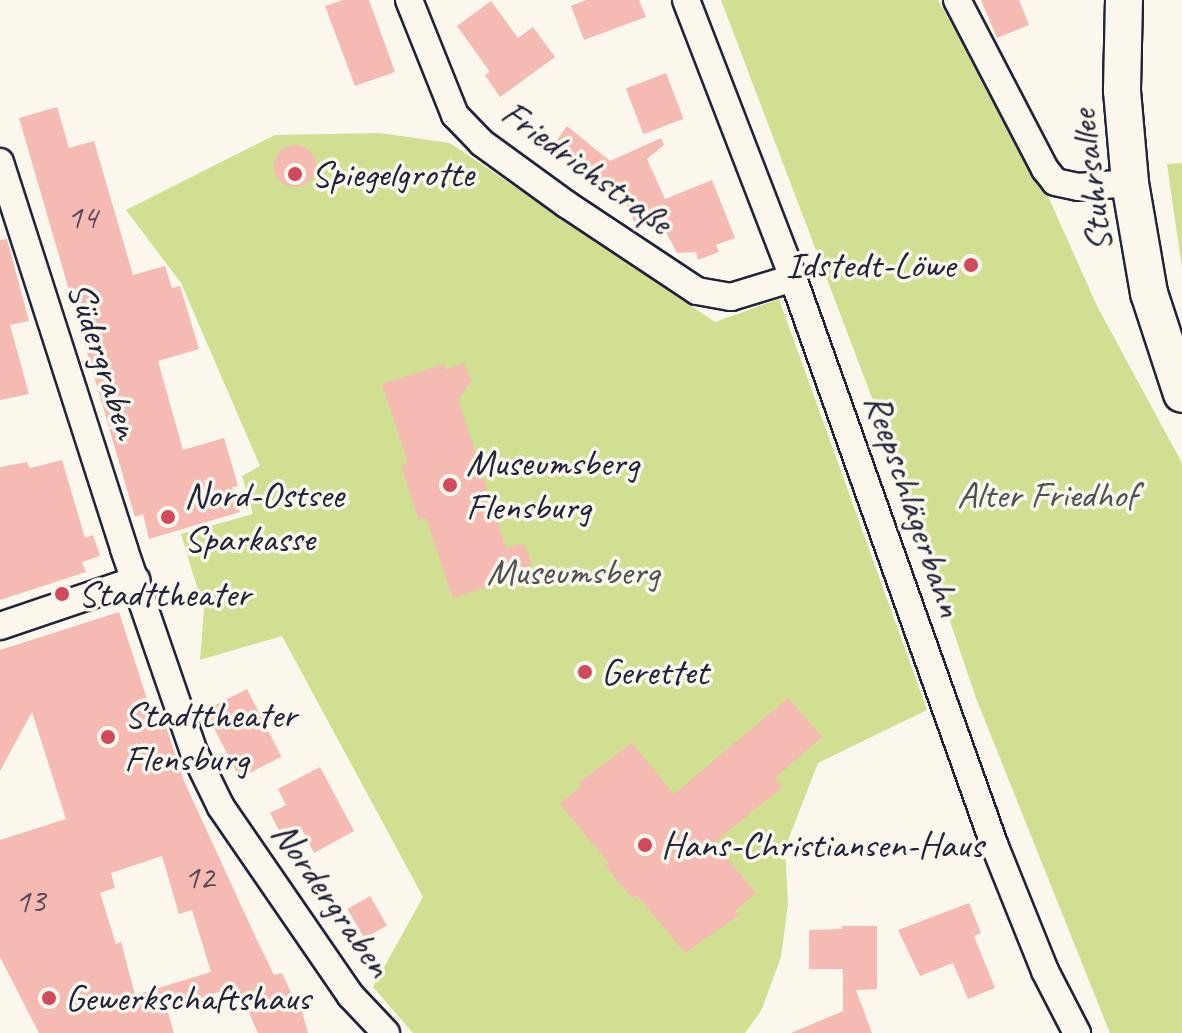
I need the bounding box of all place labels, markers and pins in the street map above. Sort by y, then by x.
place label: Spiegelgrotte [311,151,474,197]
marker: Spiegelgrotte [286,165,304,183]
place label: Idstedt-Löwe [786,242,955,288]
marker: Idstedt-Löwe [962,256,980,274]
place label: Museumsberg Flensburg [466,440,639,530]
place label: Nord-Ostsee Sparkasse [184,472,344,562]
marker: Museumsberg Flensburg [441,476,459,494]
marker: Nord-Ostsee Sparkasse [159,508,177,526]
place label: Stadttheater [78,571,250,617]
marker: Stadttheater [53,585,71,603]
place label: Gerettet [601,649,708,695]
marker: Gerettet [576,663,594,681]
place label: Stadttheater Flensburg [124,692,296,782]
marker: Stadttheater Flensburg [99,728,117,746]
place label: Hans-Christiansen-Haus [661,822,983,868]
marker: Hans-Christiansen-Haus [636,836,654,854]
place label: Gewerkschaftshaus [65,975,310,1021]
marker: Gewerkschaftshaus [40,989,58,1007]

